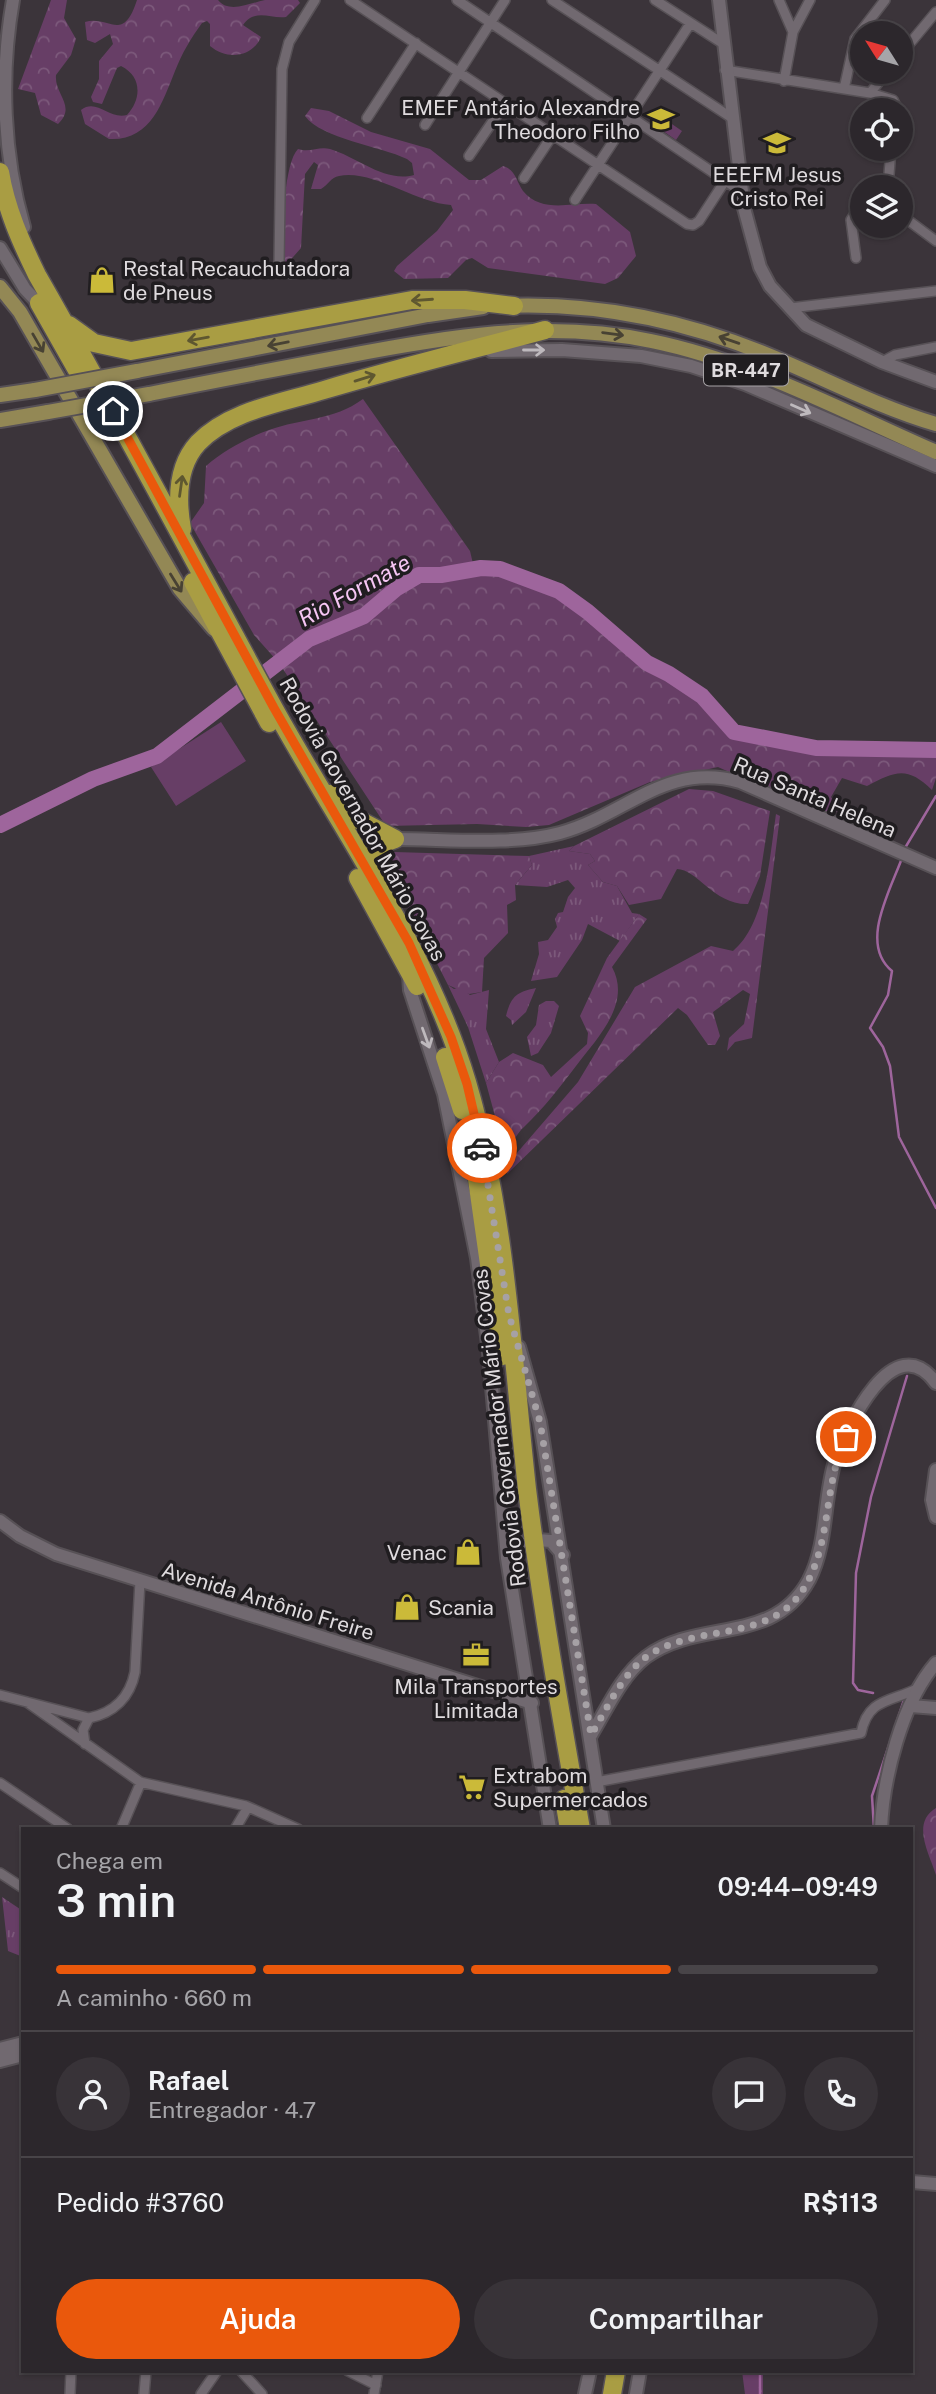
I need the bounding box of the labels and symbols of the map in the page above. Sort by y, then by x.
north arrow [850,21,914,84]
place label: EMEF Antário Alexandre Theodoro Filho [401,95,640,144]
school or university icon: EMEF Antário Alexandre Theodoro Filho [646,104,676,134]
school or university icon: EEEFM Jesus Cristo Rei [762,128,792,158]
place label: EEEFM Jesus Cristo Rei [712,162,842,211]
place label: Restal Recauchutadora de Pneus [123,256,350,305]
shop icon: Restal Recauchutadora de Pneus [87,265,117,295]
one-way arrow [411,293,434,306]
one-way arrow [601,328,623,341]
one-way arrow [32,332,45,353]
one-way arrow [187,332,210,346]
one-way arrow [718,333,740,346]
one-way arrow [267,338,290,351]
one-way arrow [522,343,545,357]
road number: BR-447 [704,354,788,386]
one-way arrow [353,371,375,384]
pin [83,381,143,441]
one-way arrow [790,403,811,416]
one-way arrow [175,475,188,498]
water label: Rio Formate [293,548,415,632]
one-way arrow [169,572,183,592]
street label: Rodovia Governador Mário Covas [274,673,452,965]
street label: Rua Santa Helena [730,751,900,843]
one-way arrow [421,1026,433,1048]
courier [447,1113,517,1183]
street label: Rodovia Governador Mário Covas [467,1267,531,1589]
pin [816,1407,876,1467]
shop icon: Venac [453,1537,483,1567]
place label: Venac [387,1540,447,1565]
street label: Avenida Antônio Freire [159,1557,377,1645]
shop icon: Scania [392,1592,422,1622]
place label: Scania [428,1595,494,1620]
office icon: Mila Transportes Limitada [461,1640,491,1670]
place label: Mila Transportes Limitada [394,1674,558,1723]
place label: Extrabom Supermercados [493,1763,648,1812]
supermarket icon: Extrabom Supermercados [457,1772,487,1802]

